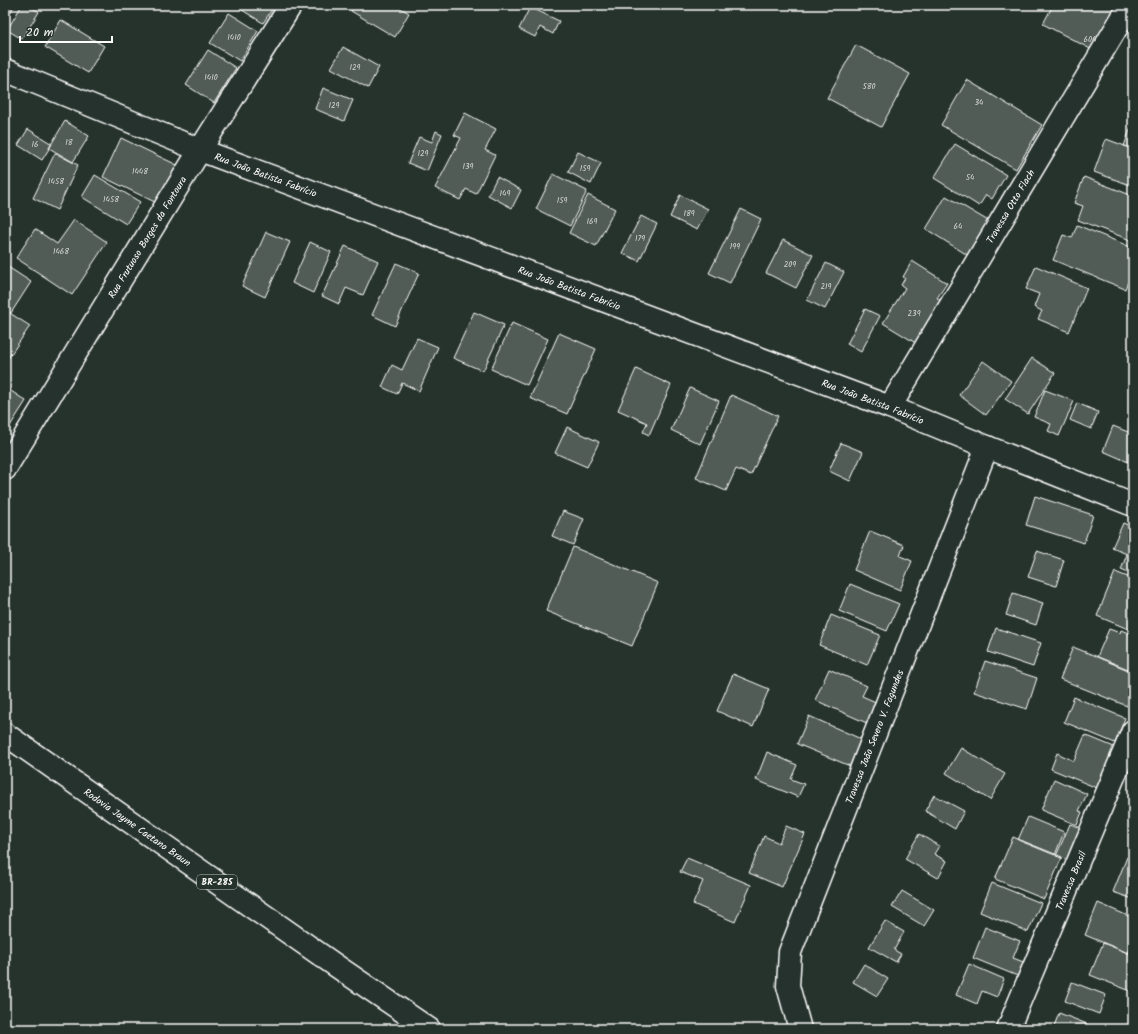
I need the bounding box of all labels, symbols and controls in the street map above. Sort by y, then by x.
scale bar [20,18,112,44]
text: 20 m [26,23,54,42]
house number: 1410 [227,31,241,44]
house number: 604 [1084,33,1097,46]
house number: 129 [349,61,361,74]
house number: 1410 [204,71,218,84]
house number: 580 [862,80,876,93]
house number: 34 [975,96,984,109]
house number: 129 [328,99,340,112]
house number: 18 [65,136,73,149]
house number: 16 [32,138,38,151]
house number: 129 [417,147,429,160]
street label: Rua João Batista Fabrício [212,149,319,202]
house number: 139 [463,160,474,173]
house number: 159 [580,162,590,175]
house number: 1448 [132,165,148,178]
street label: Travessa Otto Flach [982,166,1039,247]
house number: 54 [966,171,975,184]
street label: Rua Frutuoso Borges da Fontoura [104,173,191,302]
house number: 1458 [48,175,64,188]
house number: 149 [500,187,511,200]
house number: 1458 [103,193,119,206]
house number: 159 [557,194,567,207]
house number: 189 [683,207,695,220]
house number: 169 [587,215,598,228]
house number: 64 [954,220,963,233]
house number: 179 [635,232,645,245]
house number: 199 [730,240,740,253]
house number: 1468 [53,245,69,258]
house number: 209 [784,258,796,271]
street label: Rua João Batista Fabrício [516,262,623,315]
house number: 219 [820,280,832,293]
house number: 239 [907,307,921,320]
street label: Rua João Batista Fabrício [819,375,926,429]
street label: Travessa João Severo V. Fagundes [842,667,909,806]
street label: Rodovia Jayme Caetano Braun [80,784,194,871]
street label: Travessa Brasil [1052,848,1091,913]
road number: BR-285 [197,875,237,889]

